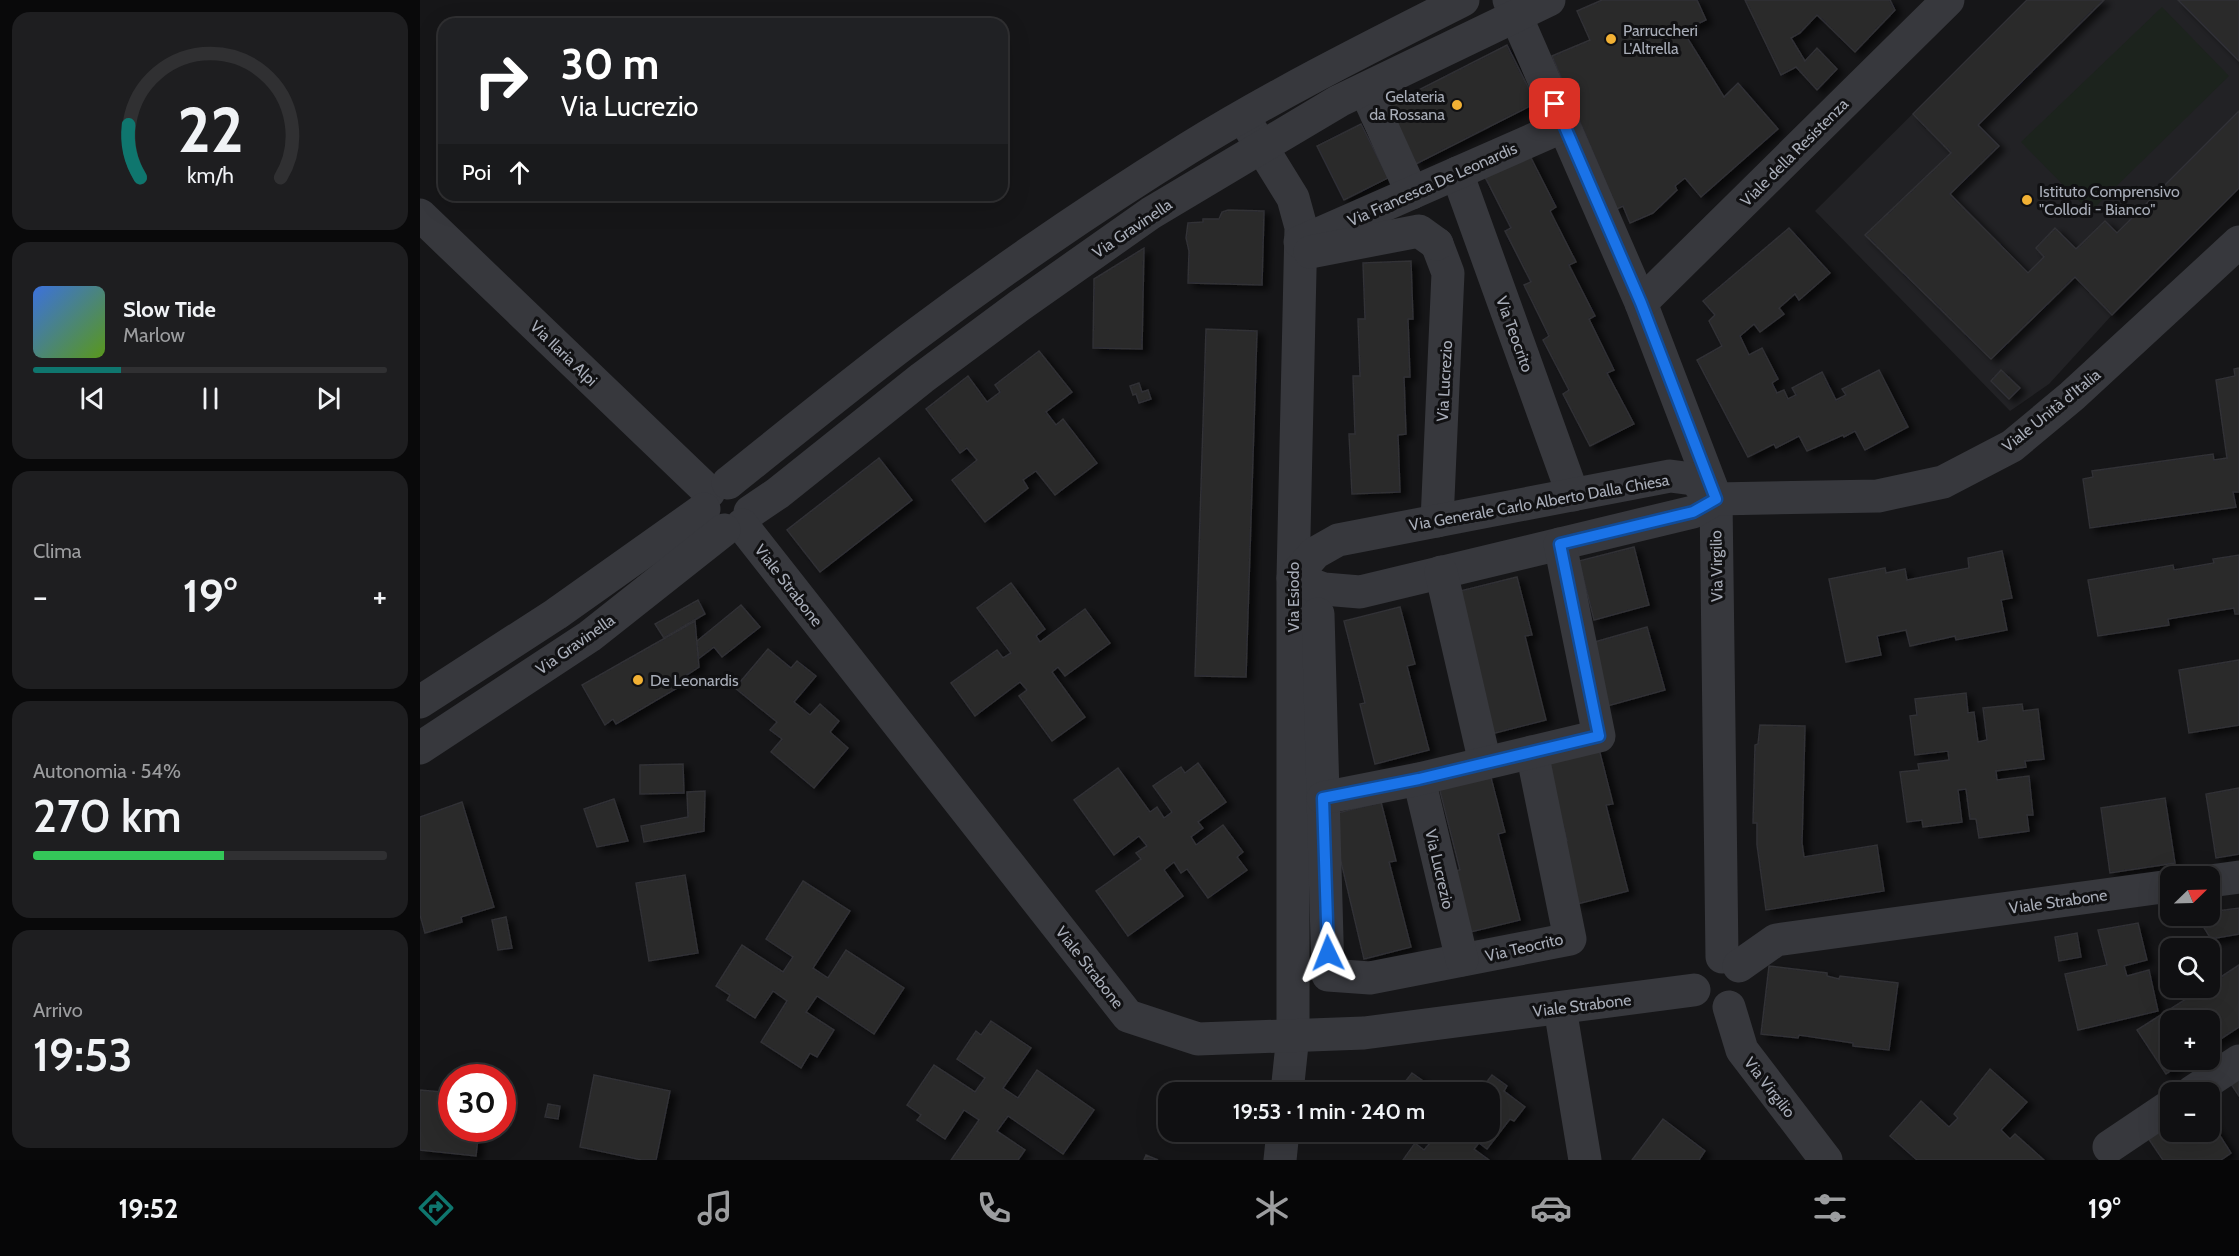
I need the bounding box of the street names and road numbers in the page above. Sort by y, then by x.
street label: Viale della Resistenza [1736,94,1852,210]
street label: Via Francesca De Leonardis [1345,138,1520,230]
street label: Via Gravinella [1089,195,1176,262]
street label: Via Teocrito [1492,294,1537,375]
street label: Via Ilaria Alpi [526,317,601,390]
street label: Via Lucrezio [1433,340,1456,422]
street label: Viale Unità d'Italia [1998,365,2104,456]
street label: Via Generale Carlo Alberto Dalla Chiesa [1408,470,1671,535]
street label: Via Virgilio [1706,530,1727,602]
street label: Viale Strabone [751,540,827,630]
street label: Via Esiodo [1284,562,1303,632]
street label: Via Gravinella [532,610,619,679]
street label: Via Lucrezio [1421,827,1458,911]
street label: Viale Strabone [2008,885,2108,918]
street label: Viale Strabone [1052,922,1128,1012]
street label: Via Teocrito [1483,929,1565,966]
street label: Viale Strabone [1532,990,1632,1021]
street label: Via Virgilio [1740,1053,1799,1122]

